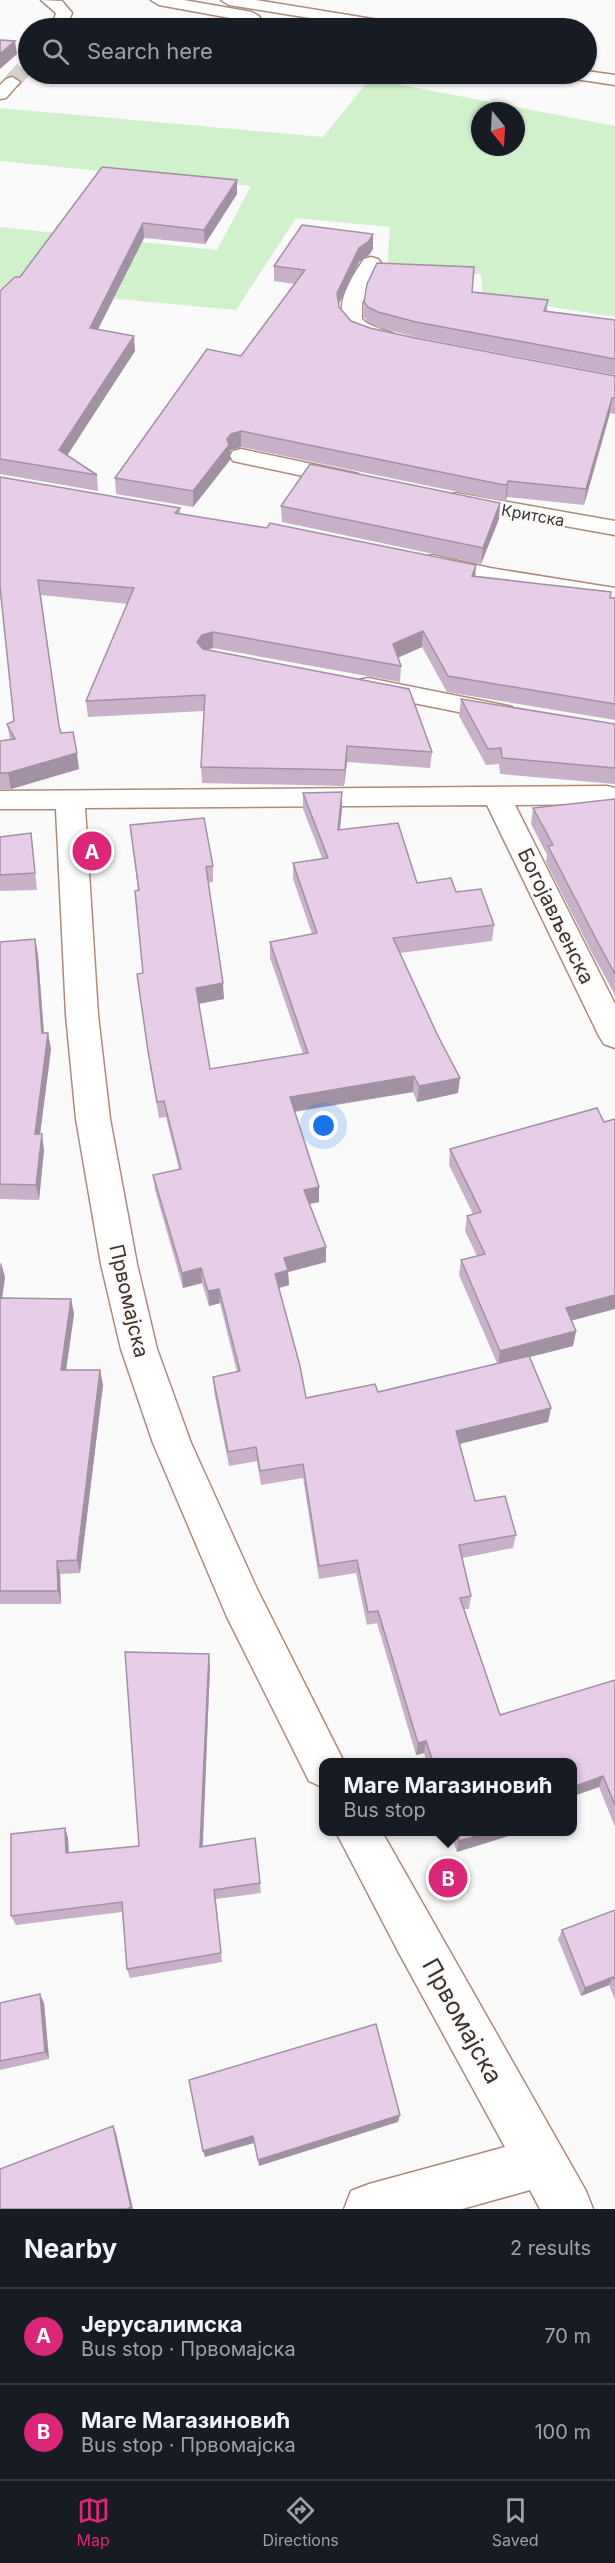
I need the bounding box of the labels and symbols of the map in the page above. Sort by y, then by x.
north arrow [471,102,525,156]
street label: Критска [500,500,566,530]
pin: A [72,828,112,874]
street label: Богојављенска [513,844,599,988]
your location [309,1111,338,1140]
street label: Првомајска [104,1242,154,1360]
pin: B [428,1856,468,1900]
street label: Првомајска [416,1953,509,2088]

